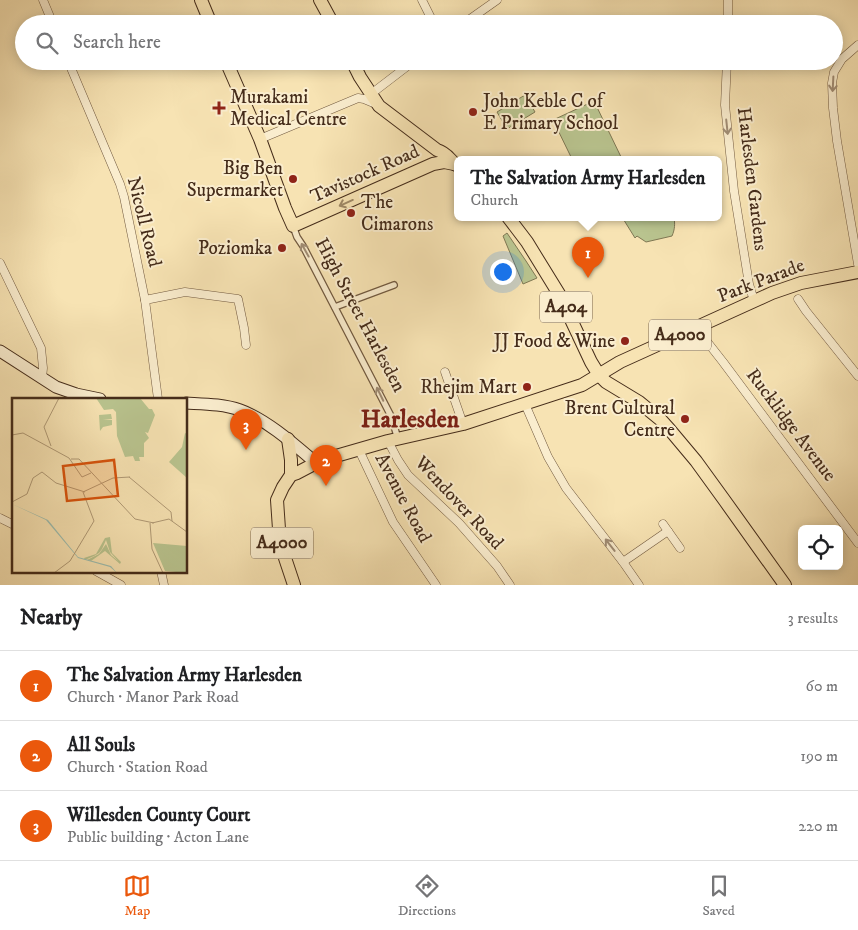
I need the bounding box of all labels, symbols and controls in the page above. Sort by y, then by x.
search box [15,15,843,70]
icon: search [33,29,61,57]
text: Search here [73,31,161,54]
one-way arrow [828,76,837,92]
place label: Murakami Medical Centre [230,86,347,131]
place label: John Keble C of E Primary School [481,90,618,135]
marker: Murakami Medical Centre [212,101,226,115]
marker: John Keble C of E Primary School [467,106,479,118]
street label: Harlesden Gardens [732,106,772,252]
one-way arrow [723,119,732,135]
street label: Tavistock Road [307,140,423,208]
popup [454,156,722,221]
place label: Big Ben Supermarket [187,157,283,202]
text: The Salvation Army Harlesden [470,167,706,190]
marker: Big Ben Supermarket [287,173,299,185]
street label: Nicoll Road [122,174,166,270]
text: Church [470,190,518,210]
place label: The Cimarons [361,191,433,236]
one-way arrow [339,198,354,208]
marker: The Cimarons [345,207,357,219]
street label: High Street Harlesden [310,234,410,396]
place label: Poziomka [198,237,272,260]
pin: 1 [572,237,604,278]
marker: Poziomka [276,242,288,254]
one-way arrow [300,242,310,257]
street label: Park Parade [714,254,808,308]
your location [490,259,516,285]
road number: A404 [540,292,592,322]
road number: A4000 [649,320,711,350]
place label: JJ Food & Wine [492,330,615,353]
marker: JJ Food & Wine [619,335,631,347]
street label: Rucklidge Avenue [741,364,841,486]
place label: Rhejim Mart [420,376,517,399]
marker: Rhejim Mart [521,381,533,393]
one-way arrow [375,386,385,401]
place label: Brent Cultural Centre [565,397,675,442]
inset map [12,398,188,572]
district label: Harlesden [361,405,460,435]
pin: 3 [230,409,262,450]
marker: Brent Cultural Centre [679,413,691,425]
pin: 2 [310,445,342,486]
street label: Avenue Road [370,449,436,547]
street label: Wendover Road [409,451,509,555]
map controls [798,525,843,570]
button: locate [798,525,843,570]
road number: A4000 [251,528,313,558]
one-way arrow [605,539,616,552]
text: Nearby [20,605,82,631]
text: 3 results [788,608,838,628]
text: The Salvation Army Harlesden [67,664,302,687]
text: 1 [33,676,39,696]
text: 60 m [806,676,838,696]
text: Church · Manor Park Road [67,687,239,707]
text: All Souls [67,734,135,757]
text: 2 [32,746,40,766]
text: 190 m [800,746,838,766]
text: Church · Station Road [67,757,208,777]
text: Willesden County Court [67,804,250,827]
text: 3 [33,816,39,836]
text: 220 m [798,816,838,836]
text: Public building · Acton Lane [67,827,249,847]
tab: Map [123,872,151,920]
tab: Directions [398,872,456,920]
tab: Saved [703,872,735,920]

